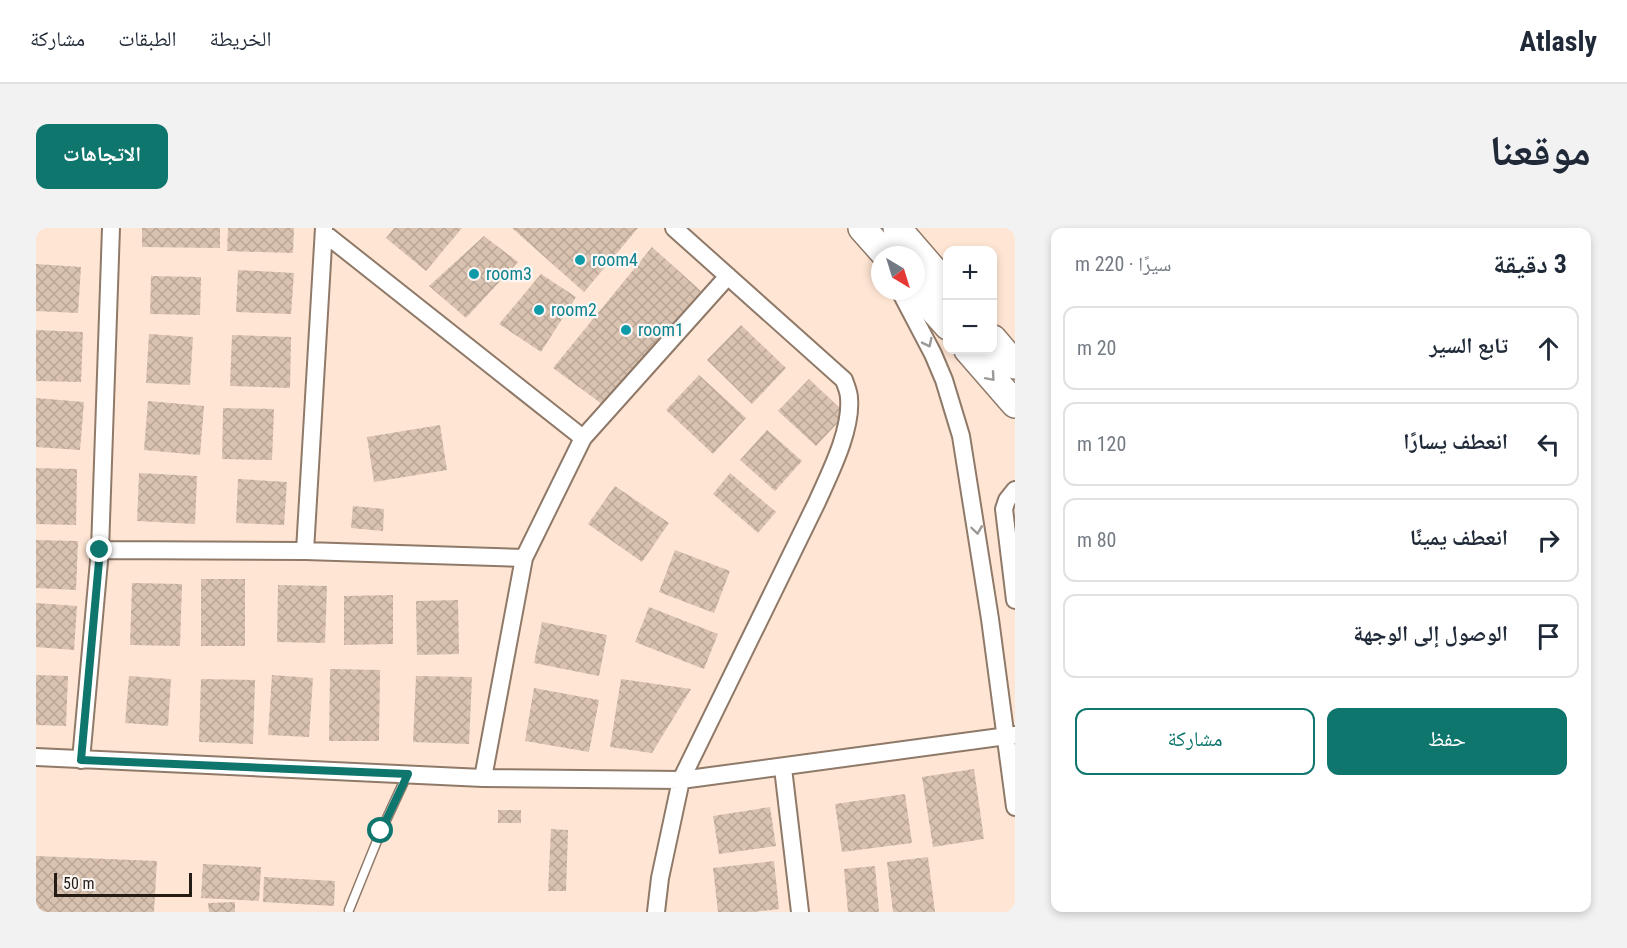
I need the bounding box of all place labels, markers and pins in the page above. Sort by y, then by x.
place label: room4 [592,249,638,270]
marker: room4 [573,253,587,267]
place label: room3 [486,263,532,284]
marker: room3 [467,267,481,281]
place label: room2 [551,299,597,320]
marker: room2 [532,303,546,317]
place label: room1 [638,319,684,340]
marker: room1 [619,323,633,337]

